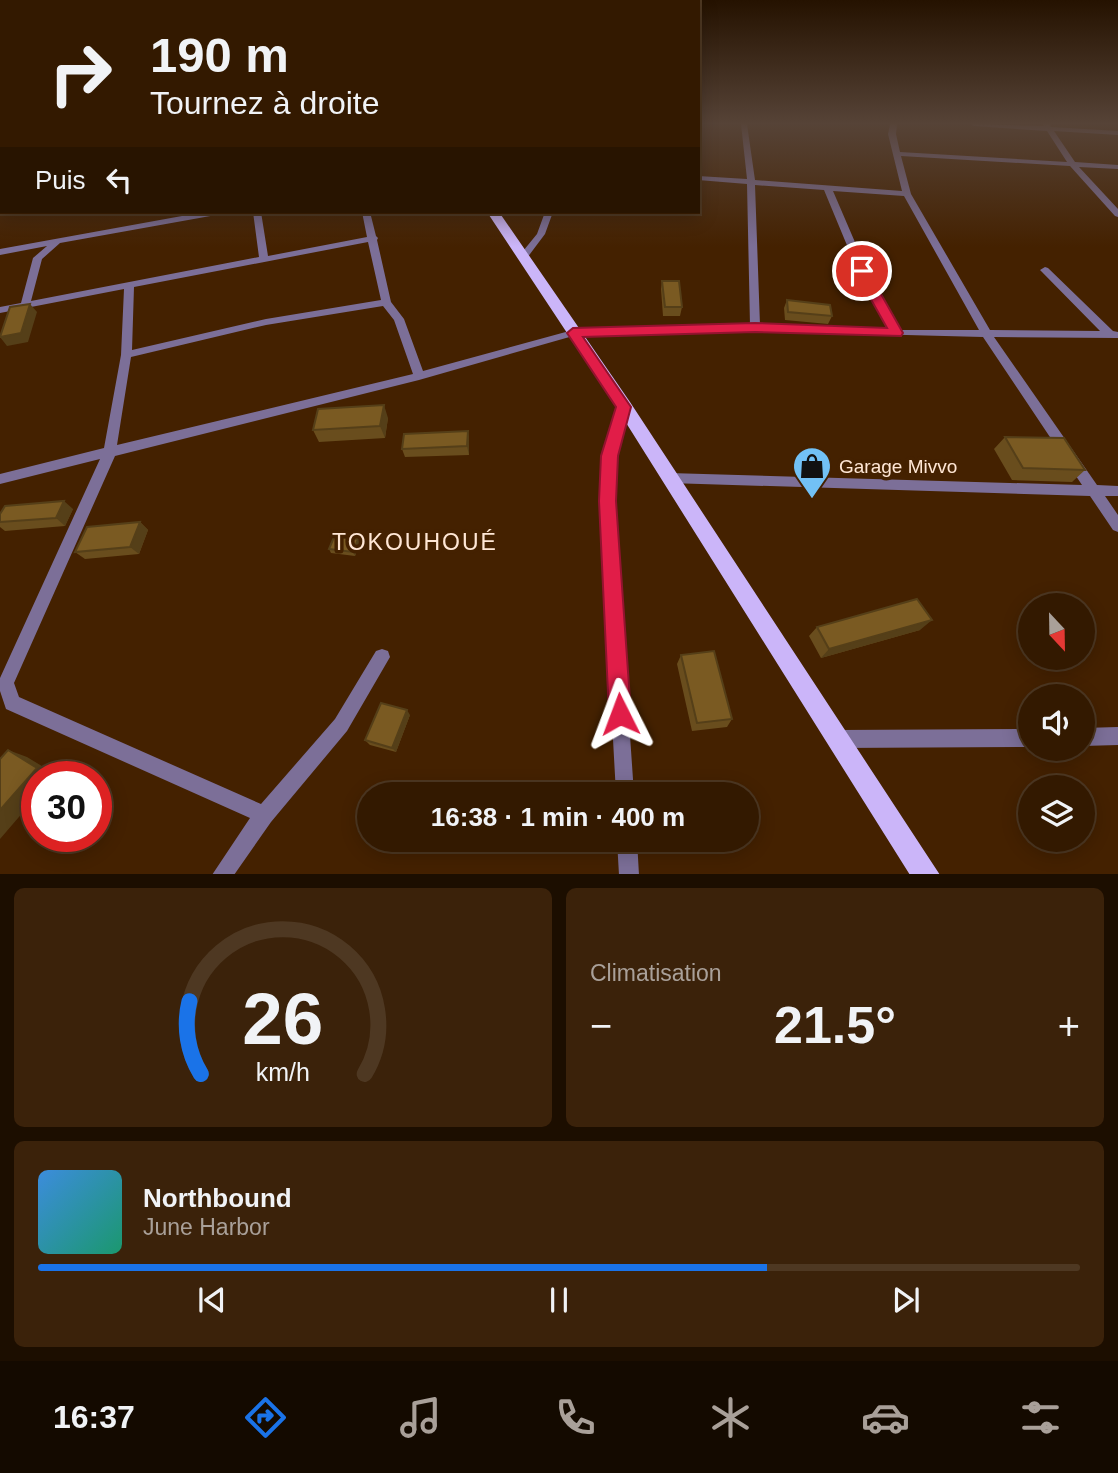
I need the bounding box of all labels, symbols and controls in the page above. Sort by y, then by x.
icon: right [35,28,126,119]
text: 190 m [150,28,289,82]
text: Tournez à droite [150,85,379,121]
icon: left [100,161,138,199]
text: Puis [35,165,86,195]
pin [832,241,892,301]
icon: arrive [843,252,881,290]
shop icon: Garage Mivvo [791,445,833,500]
place label: Garage Mivvo [839,456,957,477]
district label: TOKOUHOUÉ [332,529,498,555]
north arrow [1018,593,1096,670]
map controls [1018,593,1095,852]
position arrow [583,677,657,751]
button: sound [1018,684,1095,761]
speed limit sign: 30 [21,761,112,852]
button: layers [1018,775,1095,852]
text: 16:38 · 1 min · 400 m [431,802,685,832]
text: Climatisation [590,960,722,986]
text: 26 [243,978,323,1059]
text: 21.5° [774,996,896,1054]
text: − [590,1005,612,1047]
text: + [1058,1005,1080,1047]
text: km/h [256,1057,310,1085]
text: Northbound [143,1183,292,1213]
text: June Harbor [143,1214,270,1240]
icon: previous [193,1281,231,1319]
icon: pause [540,1281,578,1319]
icon: next [887,1281,925,1319]
icon: directions [241,1393,290,1442]
icon: music [396,1393,445,1442]
icon: phone [551,1393,600,1442]
icon: climate [706,1393,755,1442]
icon: car [861,1393,910,1442]
icon: filters [1016,1393,1065,1442]
text: 16:37 [53,1399,135,1435]

